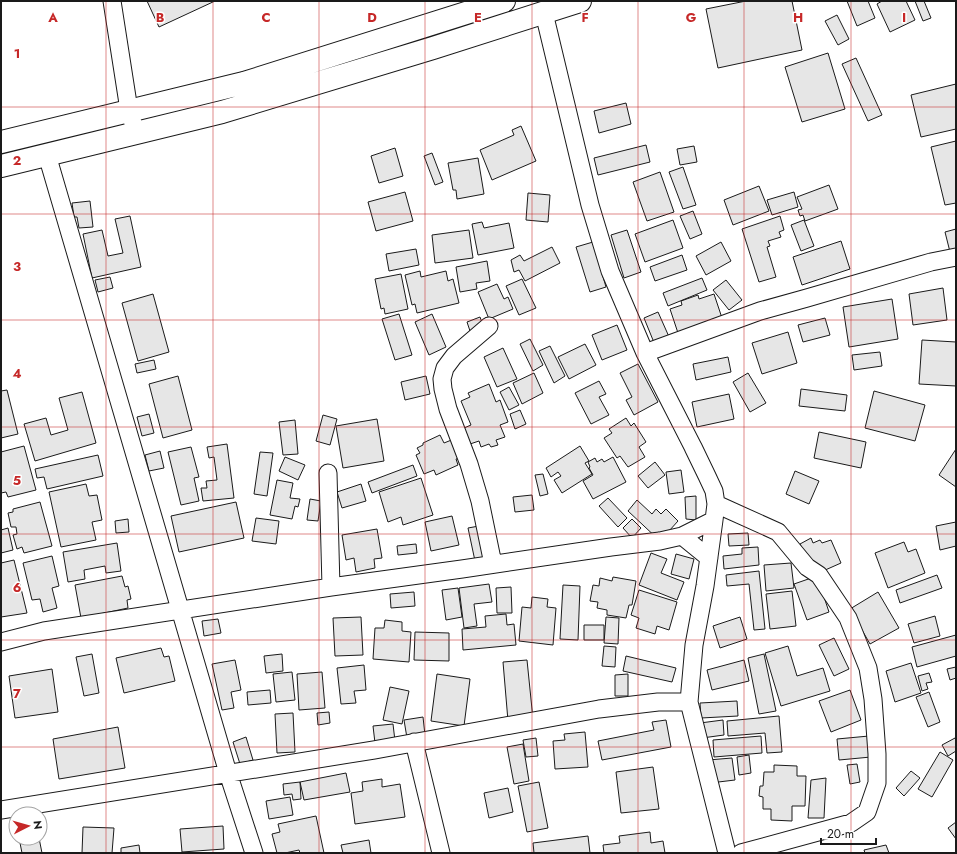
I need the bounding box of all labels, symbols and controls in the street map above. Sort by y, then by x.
text: A [47,8,58,27]
text: B [156,8,165,27]
text: C [261,8,271,27]
text: D [367,8,377,27]
text: E [474,8,482,27]
text: F [581,8,589,27]
text: G [686,8,697,27]
text: H [793,8,803,27]
text: I [902,8,906,27]
text: 1 [14,44,20,63]
text: 2 [13,151,21,170]
text: 3 [13,257,21,276]
text: 4 [12,364,22,383]
text: 5 [13,471,21,490]
text: 6 [13,578,22,597]
text: 7 [13,684,21,703]
north arrow [8,806,48,846]
text: N [30,820,46,830]
scale bar [821,820,876,846]
text: 20 m [827,825,854,843]

